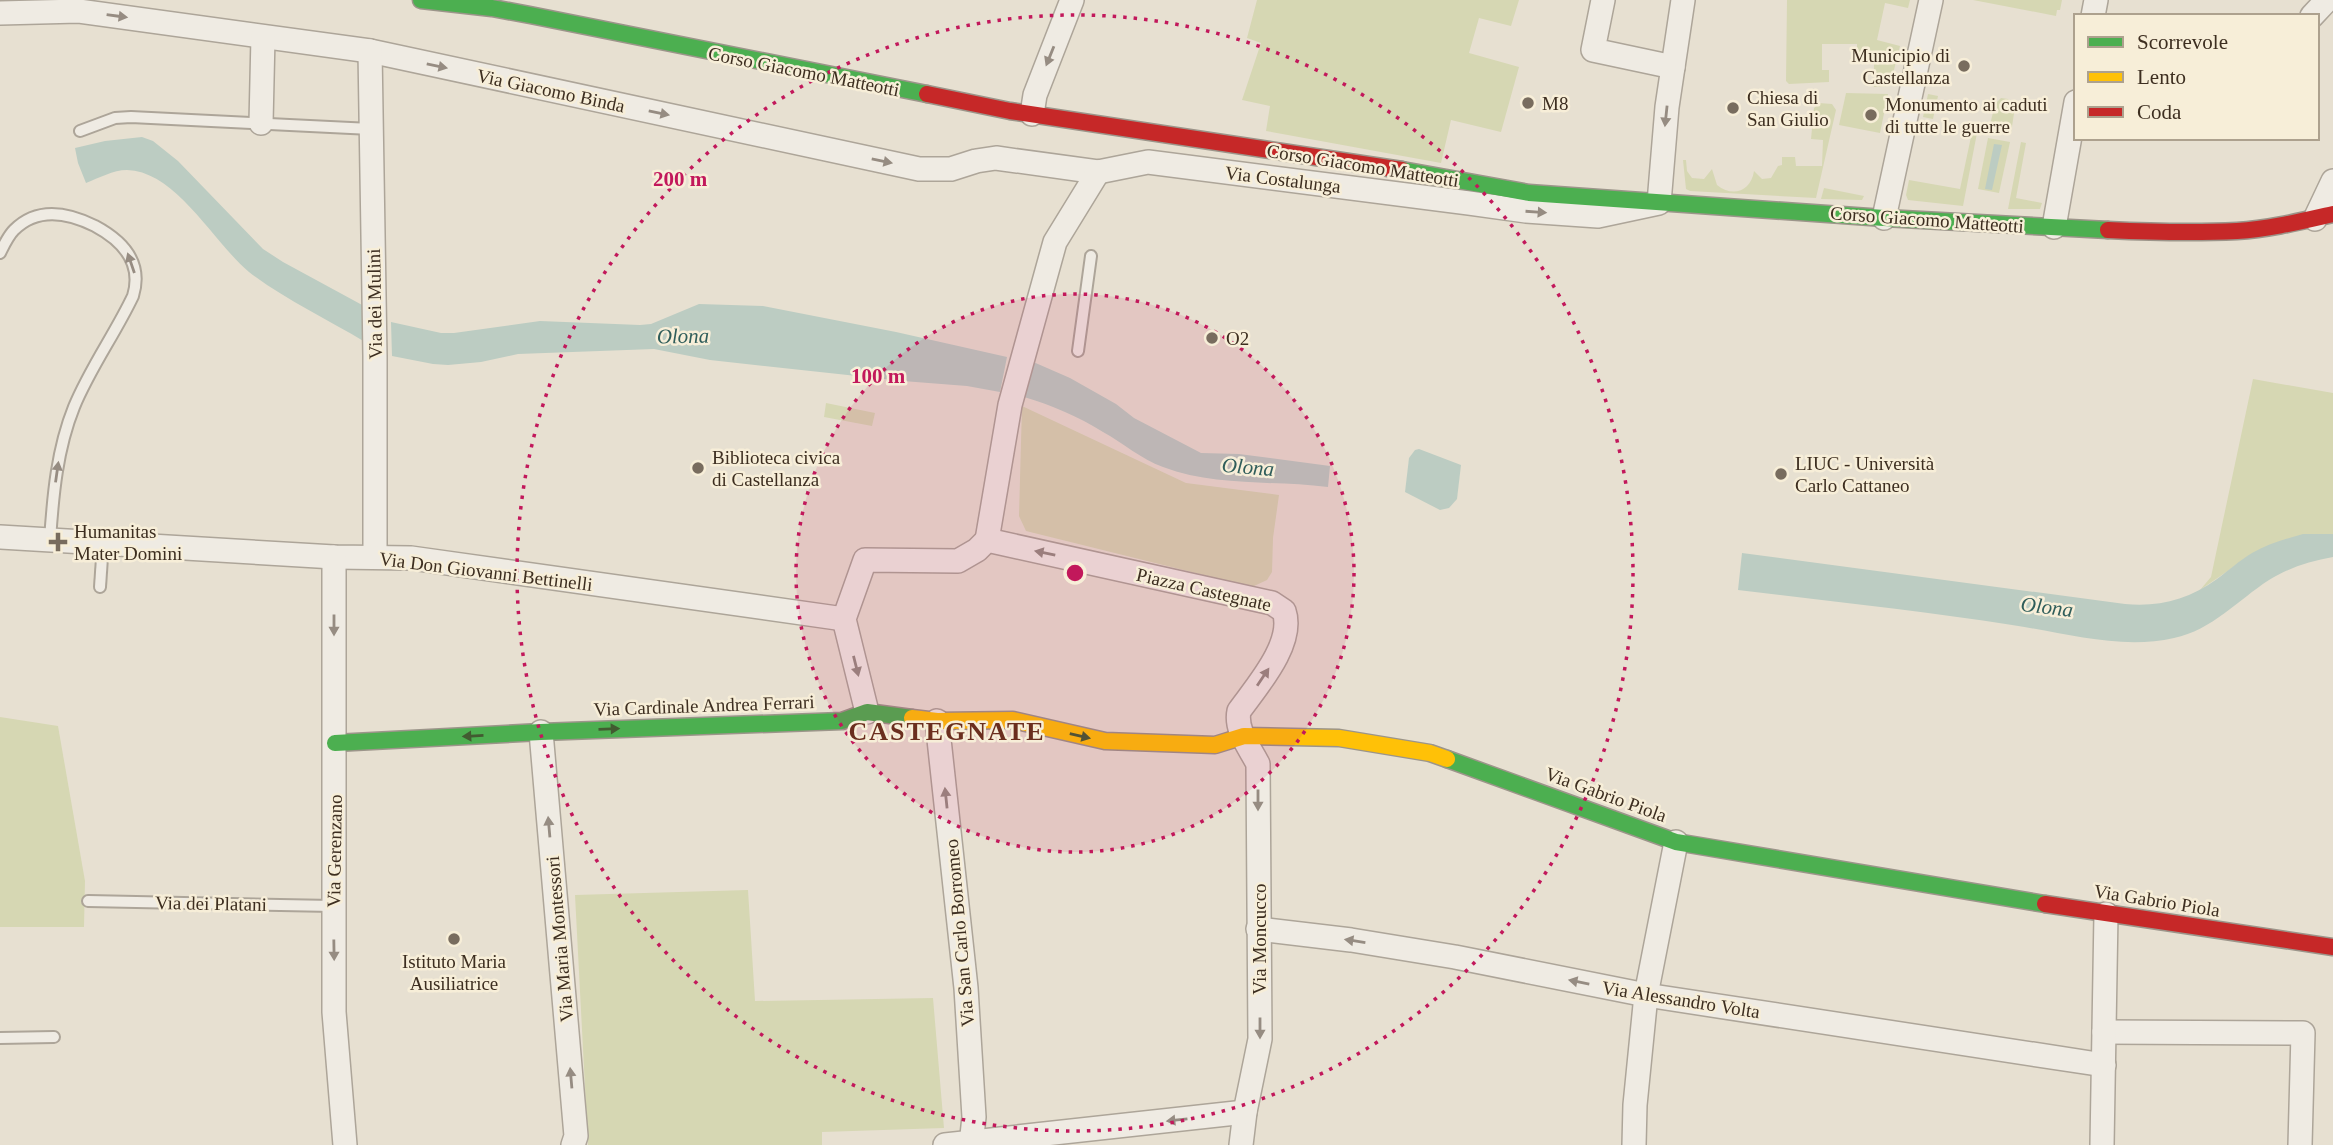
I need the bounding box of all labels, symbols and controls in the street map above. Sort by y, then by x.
one-way arrow [106,11,128,22]
legend [2074,14,2319,140]
text: Scorrevole [2137,30,2228,54]
street label: Corso Giacomo Matteotti [707,43,901,100]
place label: Municipio di Castellanza [1851,45,1951,88]
one-way arrow [1045,46,1056,67]
marker: Municipio di Castellanza [1956,58,1972,74]
one-way arrow [426,60,448,71]
street label: Via Giacomo Binda [475,65,627,117]
text: Lento [2137,65,2186,89]
place label: Chiesa di San Giulio [1747,87,1829,130]
place label: M8 [1542,93,1568,114]
place label: Monumento ai caduti di tutte le guerre [1885,94,2048,137]
marker: M8 [1520,95,1536,111]
marker: Chiesa di San Giulio [1725,100,1741,116]
text: Coda [2137,100,2182,124]
one-way arrow [1660,105,1671,127]
marker: Monumento ai caduti di tutte le guerre [1863,107,1879,123]
one-way arrow [648,108,670,119]
street label: Corso Giacomo Matteotti [1265,140,1460,191]
one-way arrow [871,155,893,166]
street label: Via Costalunga [1224,162,1343,197]
text: 200 m [653,167,708,191]
street label: Corso Giacomo Matteotti [1829,202,2025,237]
one-way arrow [1525,207,1547,218]
street label: Via dei Mulini [363,248,386,360]
one-way arrow [126,252,136,273]
water label: Olona [657,324,709,348]
place label: O2 [1226,328,1249,349]
marker: O2 [1204,330,1220,346]
text: 100 m [851,364,906,388]
place label: Biblioteca civica di Castellanza [712,447,841,490]
water label: Olona [1221,453,1275,481]
place label: LIUC - Università Carlo Cattaneo [1795,453,1935,496]
marker: Biblioteca civica di Castellanza [690,460,706,476]
one-way arrow [52,461,63,483]
marker: LIUC - Università Carlo Cattaneo [1773,466,1789,482]
place label: Humanitas Mater Domini [74,521,182,564]
marker: Humanitas Mater Domini [48,532,68,552]
one-way arrow [1034,547,1056,558]
street label: Via Don Giovanni Bettinelli [378,548,594,595]
centre of rings [1063,561,1087,585]
street label: Piazza Castegnate [1134,564,1273,615]
water label: Olona [2019,592,2075,622]
one-way arrow [328,614,340,636]
one-way arrow [851,655,862,677]
one-way arrow [1256,668,1270,686]
street label: Via Cardinale Andrea Ferrari [593,691,815,720]
district label: CASTEGNATE [848,717,1046,746]
one-way arrow [598,724,620,735]
one-way arrow [462,730,484,741]
one-way arrow [1069,730,1091,741]
street label: Via Gabrio Piola [1542,763,1670,826]
one-way arrow [940,787,951,809]
one-way arrow [1252,790,1264,812]
street label: Via Gerenzano [323,794,346,908]
one-way arrow [543,815,554,837]
street label: Via San Carlo Borromeo [941,838,978,1028]
street label: Via Maria Montessori [542,855,577,1023]
street label: Via Gabrio Piola [2092,880,2222,921]
street label: Via Moncucco [1249,883,1270,995]
street label: Via dei Platani [155,892,267,915]
marker: Istituto Maria Ausiliatrice [446,931,462,947]
one-way arrow [1344,935,1366,946]
one-way arrow [328,940,340,962]
place label: Istituto Maria Ausiliatrice [402,951,507,994]
one-way arrow [1568,976,1590,987]
street label: Via Alessandro Volta [1600,977,1762,1022]
one-way arrow [1254,1017,1265,1039]
one-way arrow [565,1066,576,1088]
one-way arrow [1166,1114,1188,1125]

